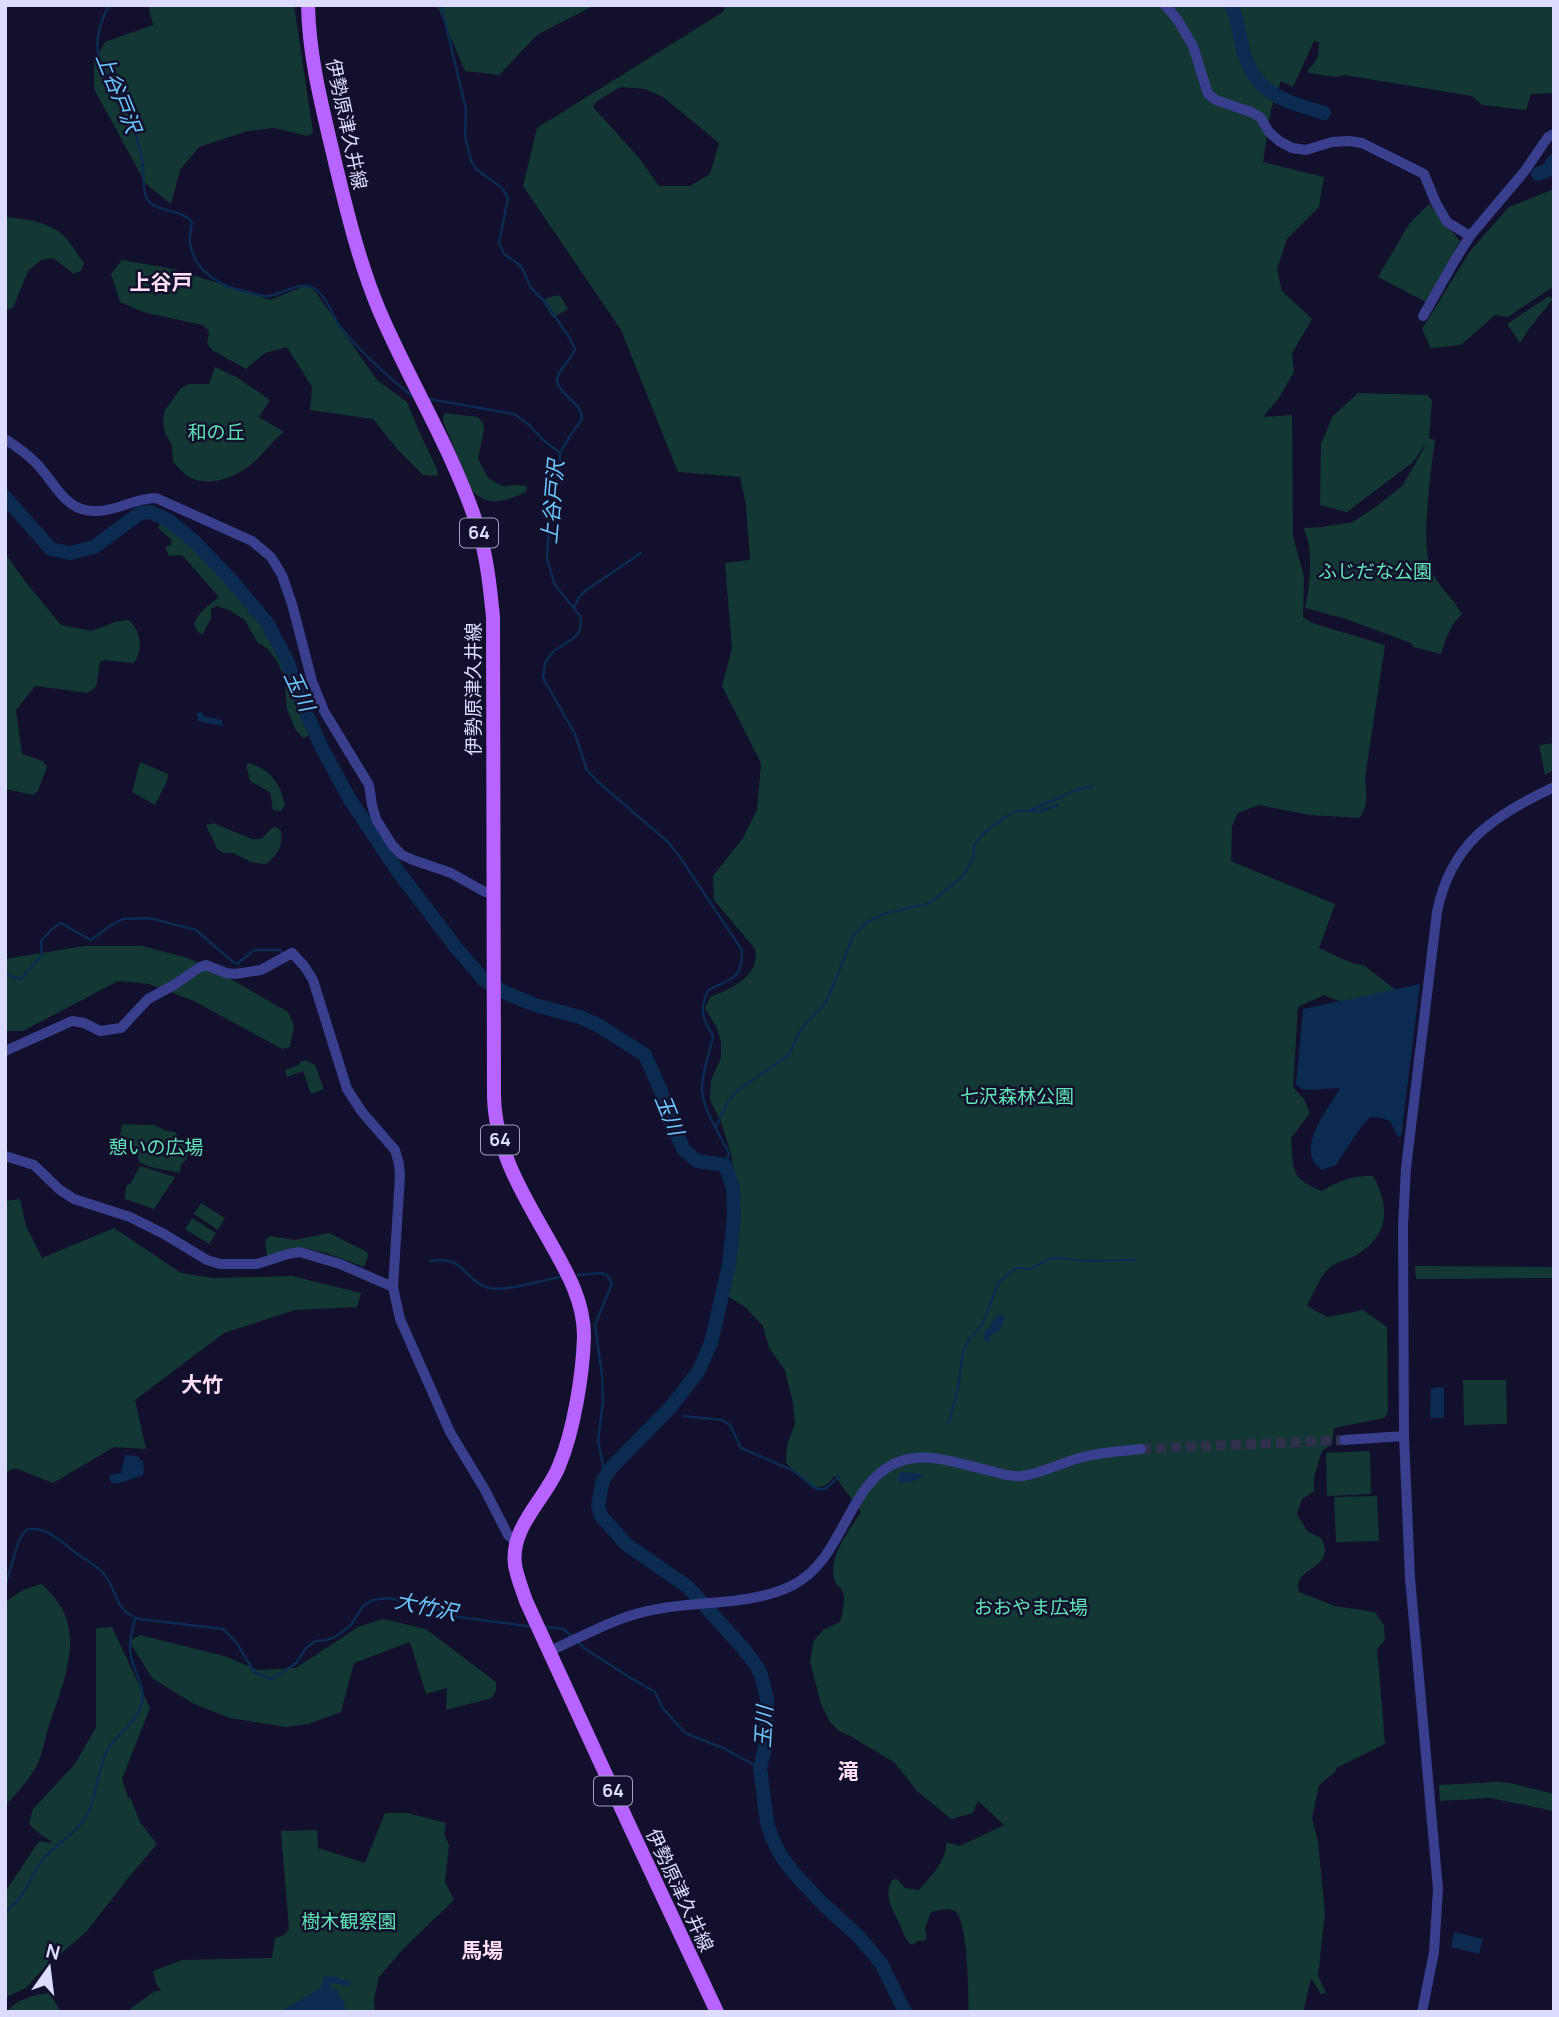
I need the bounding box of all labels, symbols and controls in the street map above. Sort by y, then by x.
water label: 上谷戸沢 [90,48,149,140]
street label: 伊勢原津久井線 [320,56,374,192]
district label: 上谷戸 [130,268,193,296]
park label: 和の丘 [187,419,245,445]
water label: 上谷戸沢 [534,456,570,545]
road number: 64 [460,518,498,548]
park label: ふじだな公園 [1318,558,1432,584]
street label: 伊勢原津久井線 [460,622,486,756]
water label: 玉川 [278,666,322,717]
park label: 七沢森林公園 [960,1083,1074,1109]
water label: 玉川 [649,1090,692,1141]
road number: 64 [481,1126,519,1154]
park label: 憩いの広場 [108,1134,204,1160]
district label: 大竹 [181,1370,223,1398]
water label: 大竹沢 [392,1586,463,1627]
park label: おおやま広場 [974,1594,1088,1620]
water label: 玉川 [748,1703,778,1749]
district label: 滝 [838,1757,859,1785]
road number: 64 [594,1776,632,1806]
street label: 伊勢原津久井線 [640,1824,720,1956]
park label: 樹木観察園 [301,1908,397,1934]
north arrow [14,1933,84,2003]
district label: 馬場 [461,1936,503,1964]
text: N [43,1937,63,1966]

